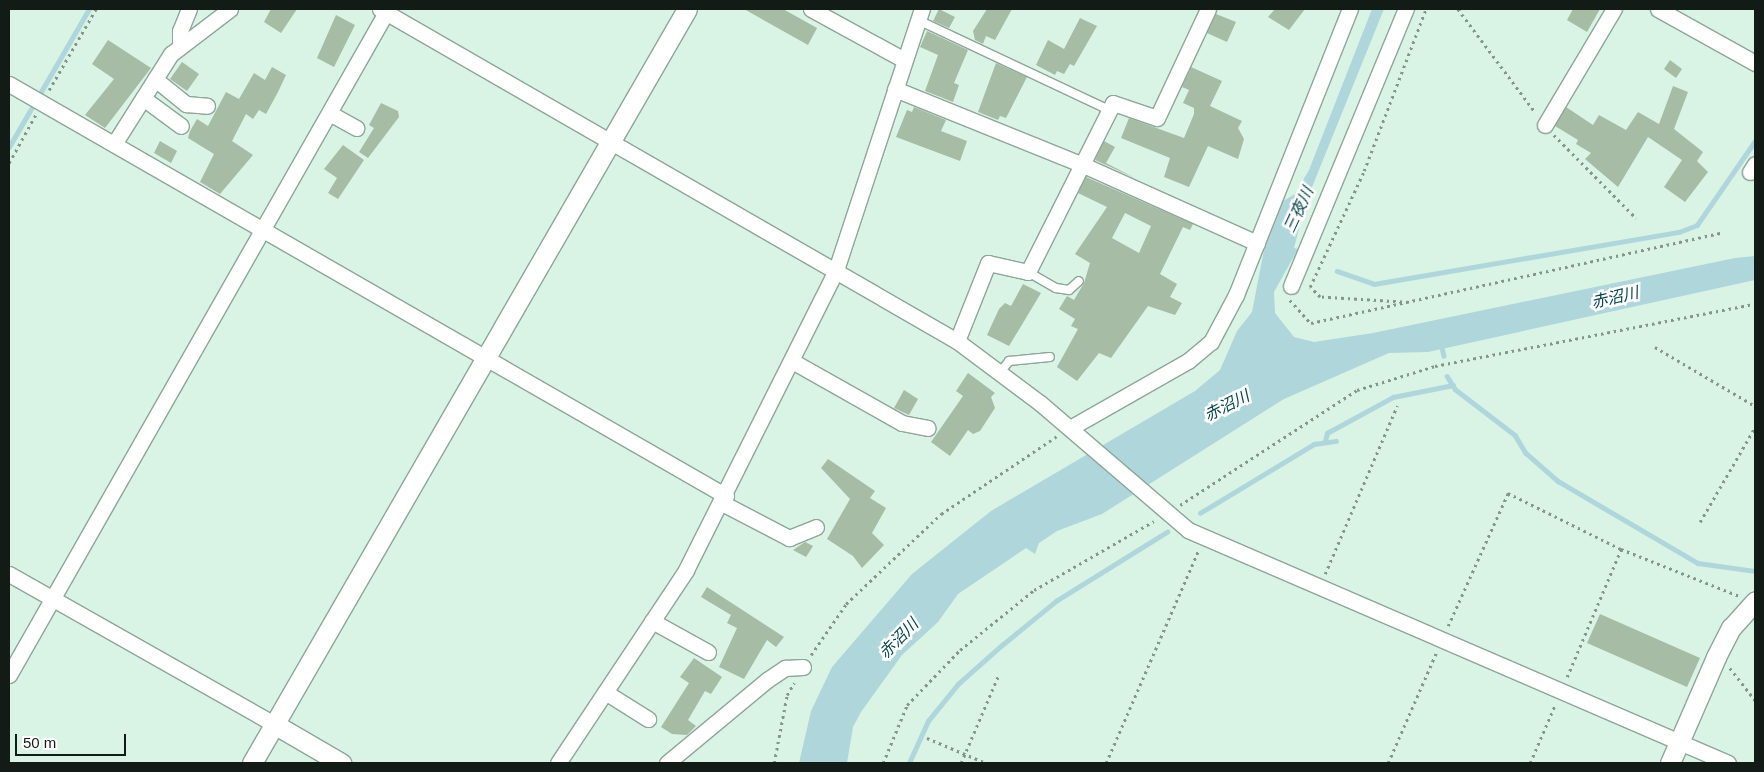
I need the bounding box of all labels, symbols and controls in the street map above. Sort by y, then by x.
water label: 三夜川 [1280,184,1318,236]
water label: 赤沼川 [1589,283,1641,313]
water label: 赤沼川 [1201,387,1253,425]
water label: 赤沼川 [875,615,923,663]
scale bar [18,724,129,756]
text: 50 m [23,734,56,751]

